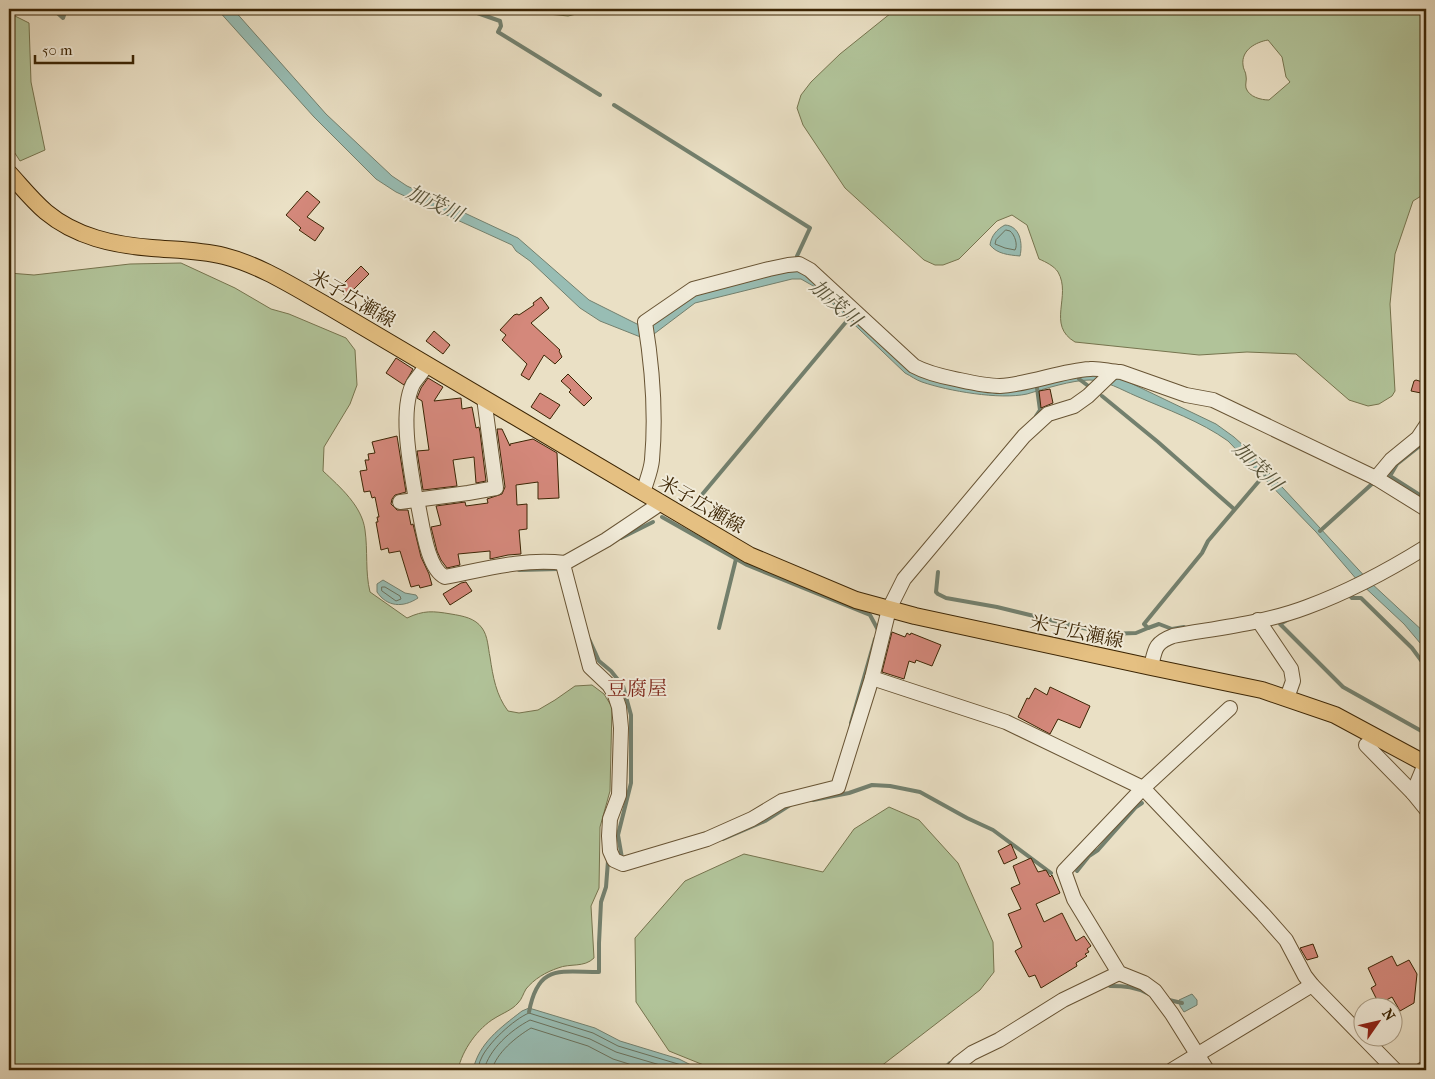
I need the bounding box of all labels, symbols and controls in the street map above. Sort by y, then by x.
scale bar [35,32,132,64]
text: 50 m [42,41,73,59]
water label: 加茂川 [403,180,469,227]
street label: 米子広瀬線 [306,266,399,332]
water label: 加茂川 [805,275,867,333]
water label: 加茂川 [1228,437,1288,497]
street label: 米子広瀬線 [655,472,748,538]
street label: 米子広瀬線 [1028,611,1126,653]
district label: 豆腐屋 [607,677,667,700]
north arrow [1352,996,1402,1046]
text: N [1378,1006,1399,1024]

